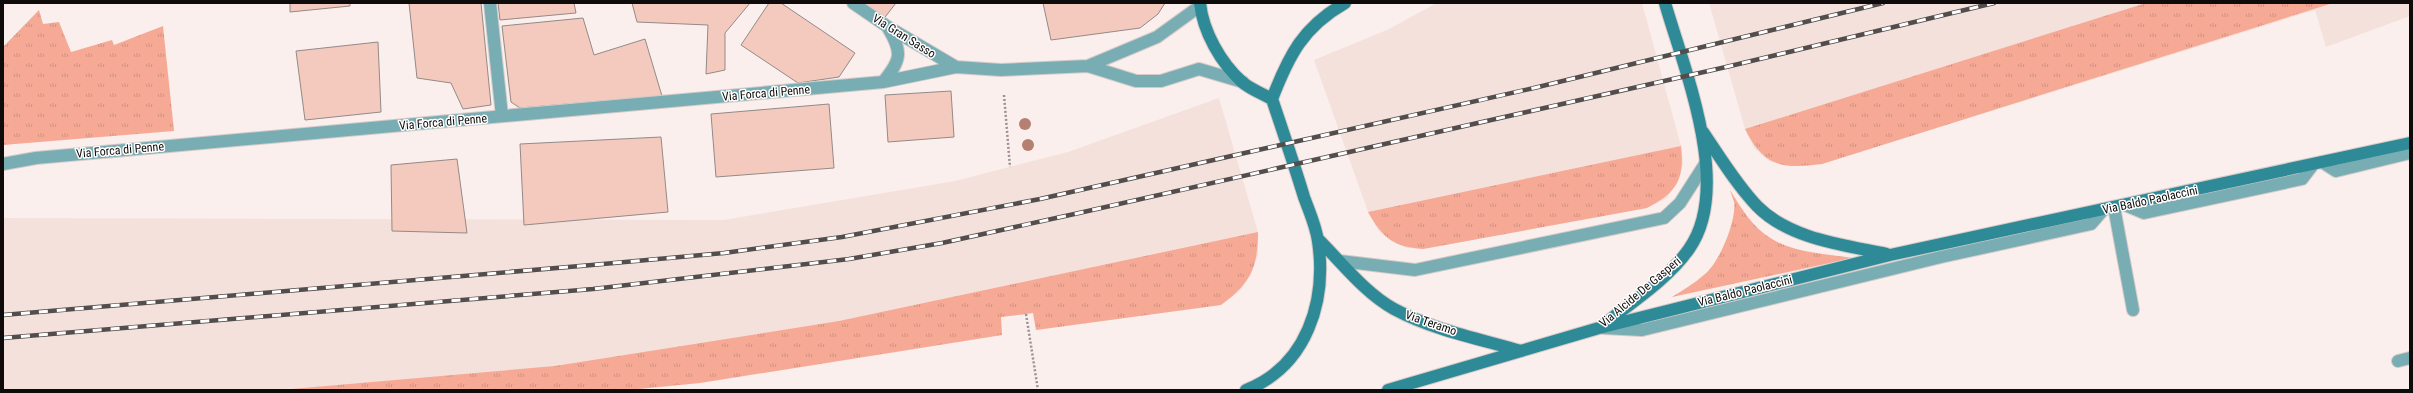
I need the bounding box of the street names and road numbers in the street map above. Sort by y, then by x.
street label: Via Gran Sasso [870,11,938,61]
street label: Via Forca di Penne [721,82,811,104]
street label: Via Forca di Penne [398,111,488,133]
street label: Via Forca di Penne [75,139,165,161]
street label: Via Baldo Paolaccini [2101,183,2199,217]
street label: Via Alcide De Gasperi [1597,254,1683,330]
street label: Via Baldo Paolaccini [1696,272,1794,310]
street label: Via Teramo [1404,308,1458,338]

